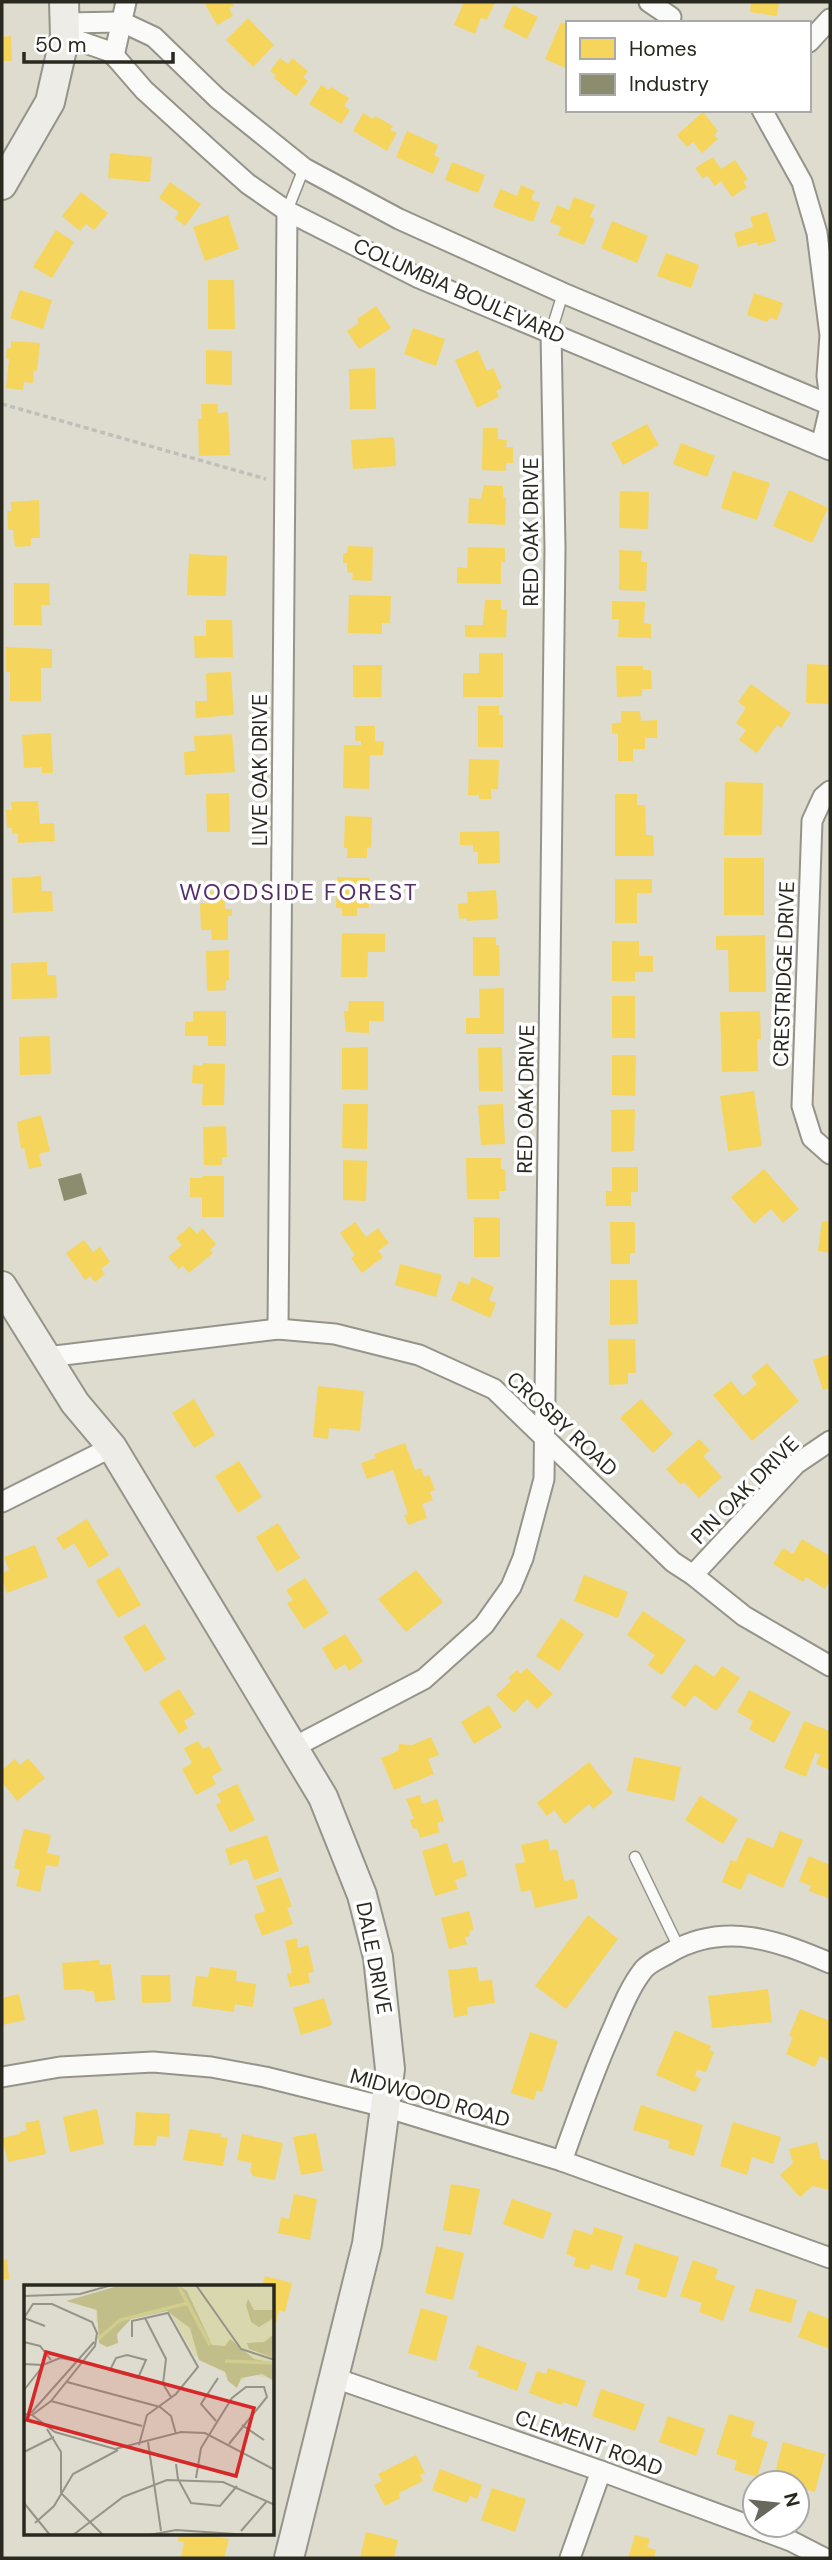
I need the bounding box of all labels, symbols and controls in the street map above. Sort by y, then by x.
scale bar [24,21,173,65]
legend [566,21,811,112]
text: 50 m [35,31,86,59]
text: Homes [629,35,697,63]
text: Industry [629,70,709,98]
street label: COLUMBIA BOULEVARD [349,232,569,350]
street label: RED OAK DRIVE [517,457,545,607]
street label: LIVE OAK DRIVE [246,694,274,846]
district label: WOODSIDE FOREST [179,877,419,907]
street label: CRESTRIDGE DRIVE [767,881,801,1067]
street label: RED OAK DRIVE [511,1024,541,1174]
street label: CROSBY ROAD [501,1365,623,1483]
street label: PIN OAK DRIVE [685,1430,805,1550]
street label: DALE DRIVE [349,1900,399,2016]
street label: MIDWOOD ROAD [347,2062,513,2134]
inset map [24,2285,275,2536]
street label: CLEMENT ROAD [511,2403,667,2483]
north arrow [741,2469,811,2539]
text: N [778,2490,806,2510]

